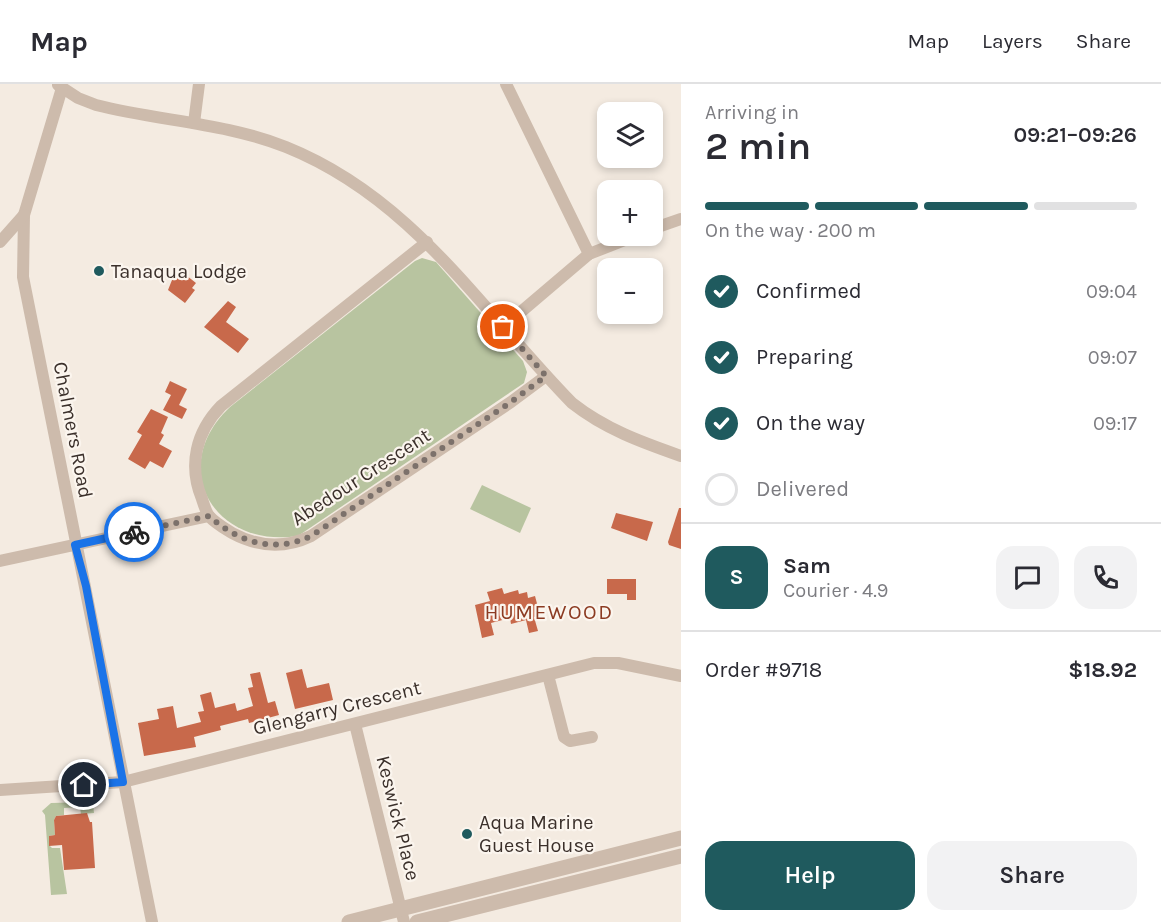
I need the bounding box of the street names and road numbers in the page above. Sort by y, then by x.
street label: Chalmers Road [49,360,97,500]
street label: Abedour Crescent [287,423,435,530]
street label: Glengarry Crescent [251,676,424,740]
street label: Keswick Place [371,753,425,883]

